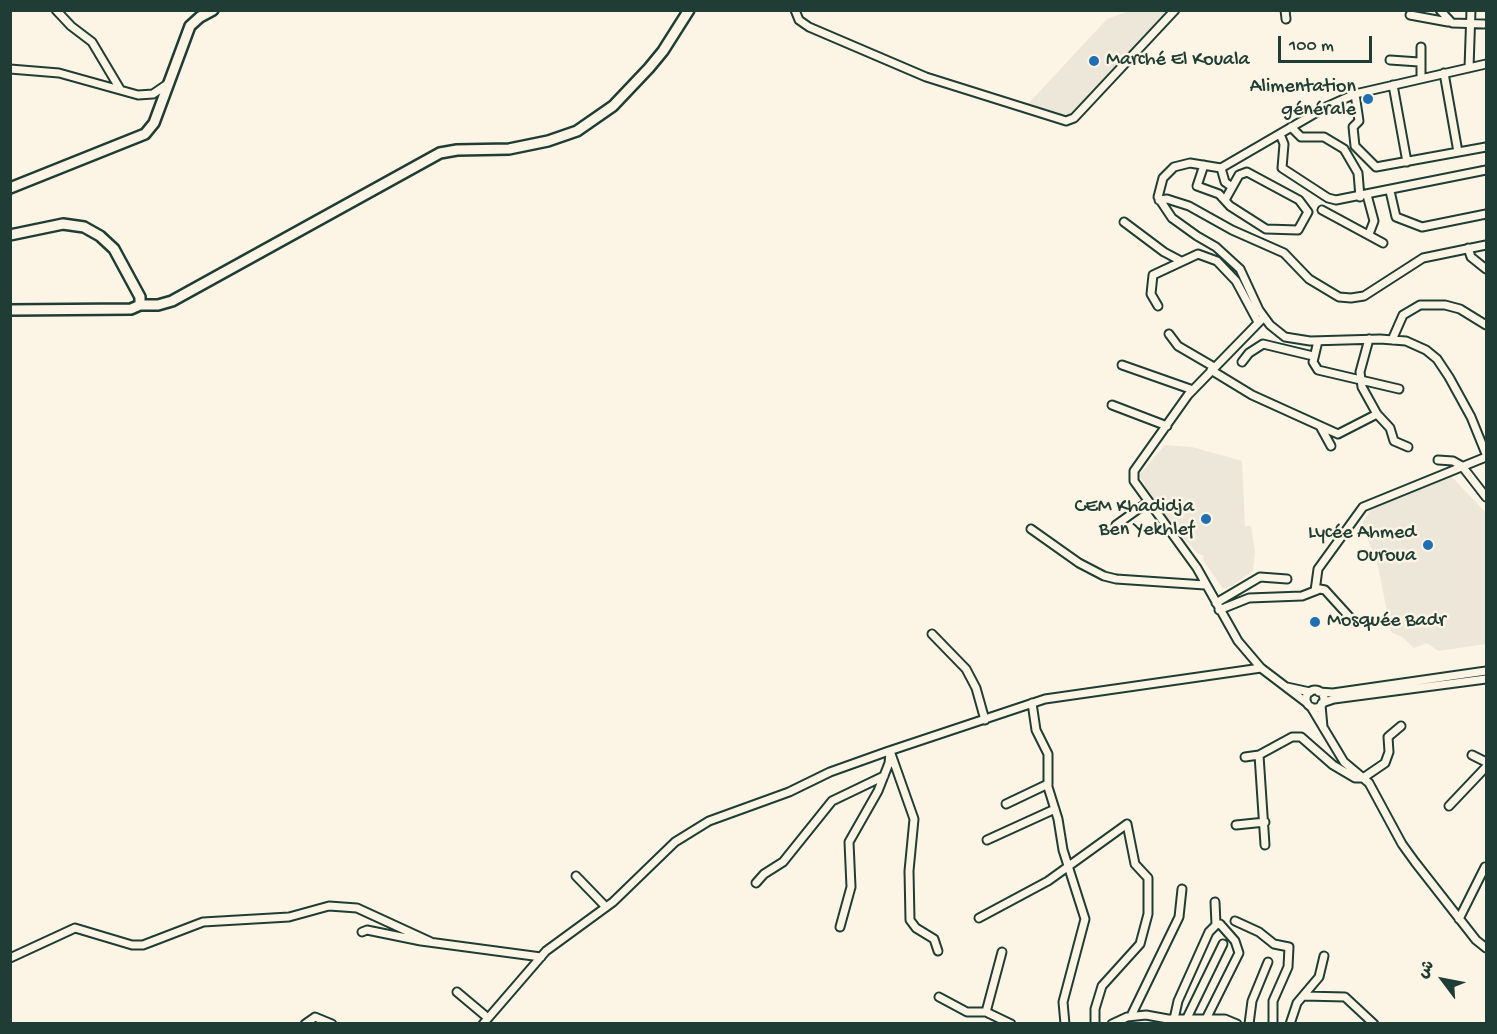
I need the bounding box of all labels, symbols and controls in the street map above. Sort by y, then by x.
scale bar [1281,24,1376,62]
text: 100 m [1289,36,1334,57]
place label: Marché El Kouala [1106,49,1250,73]
marker: Marché El Kouala [1087,54,1101,68]
place label: Alimentation générale [1250,76,1356,123]
marker: Alimentation générale [1361,92,1375,106]
place label: CEM Khadidja Ben Yekhlef [1075,496,1194,543]
marker: CEM Khadidja Ben Yekhlef [1199,512,1213,526]
place label: Lycée Ahmed Ouroua [1308,522,1416,569]
marker: Lycée Ahmed Ouroua [1421,538,1435,552]
place label: Mosquée Badr [1327,610,1445,634]
marker: Mosquée Badr [1308,615,1322,629]
north arrow [1413,950,1473,1010]
text: ش [1415,958,1440,983]

